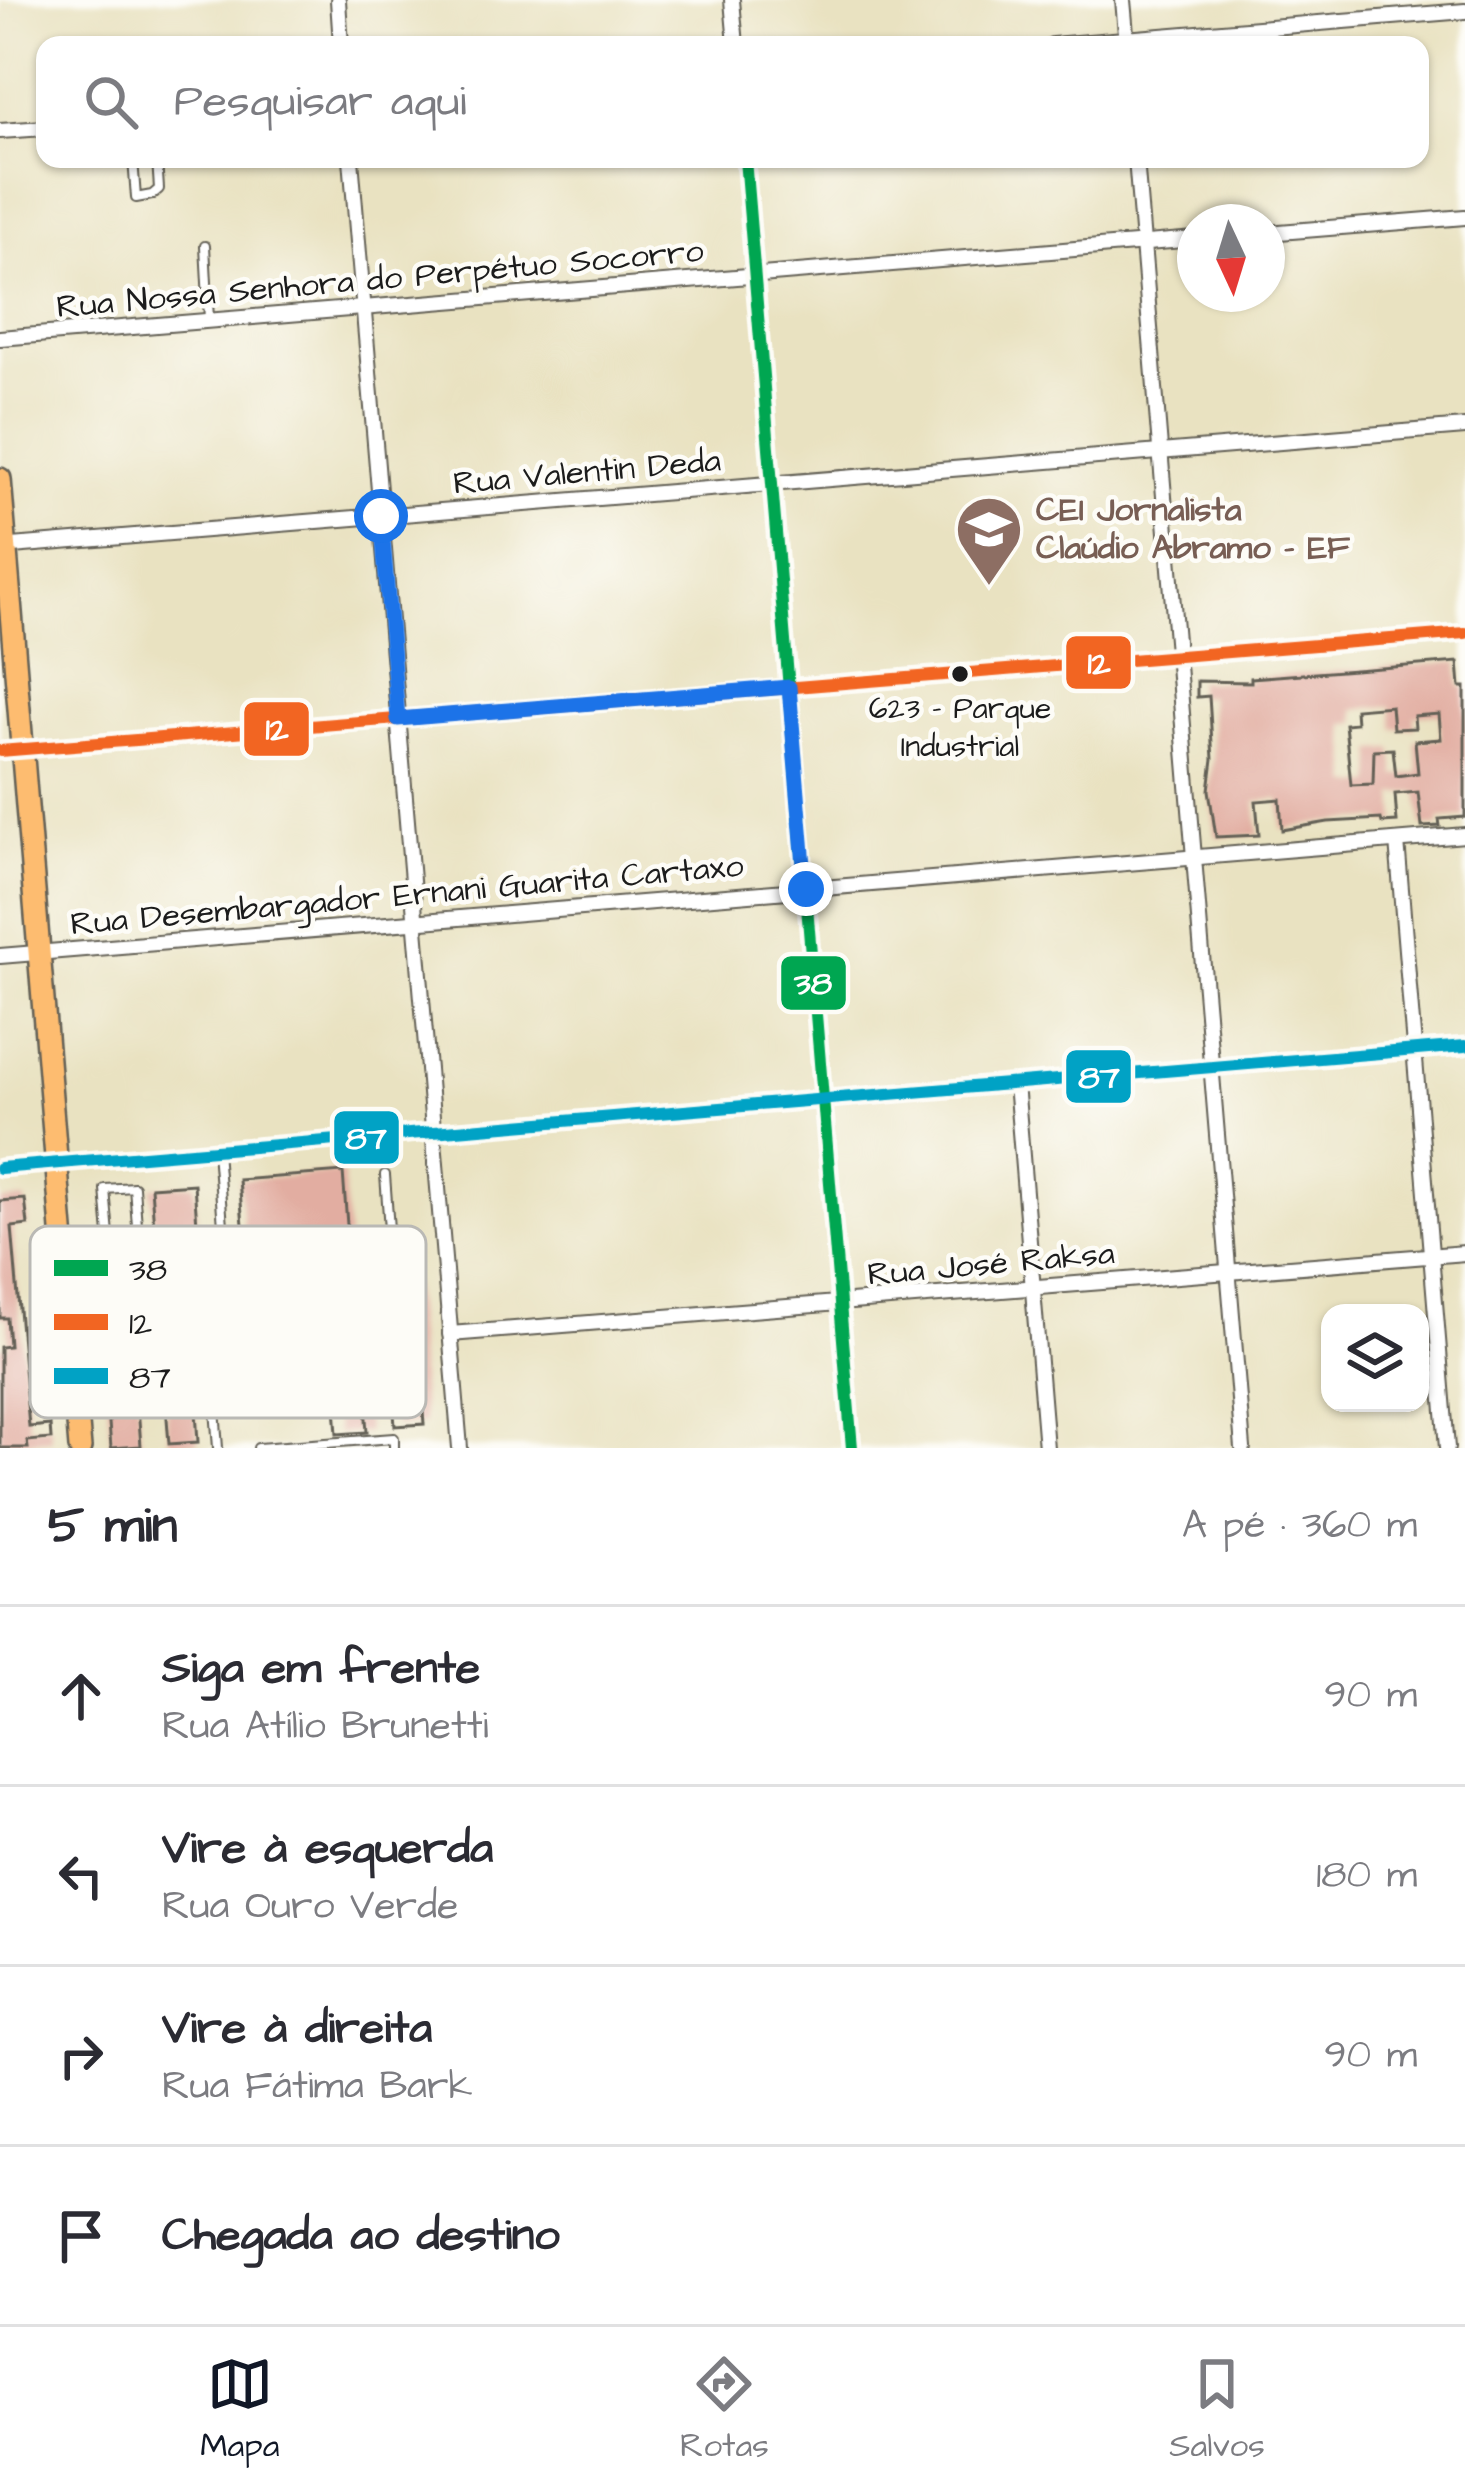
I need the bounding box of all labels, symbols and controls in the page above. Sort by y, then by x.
search box [36,36,1429,168]
icon: search [78,69,144,135]
text: Pesquisar aqui [174,71,466,133]
north arrow [1177,204,1285,312]
street label: Rua Nossa Senhora do Perpétuo Socorro [55,228,706,330]
street label: Rua Valentin Deda [451,437,723,507]
place label: CEI Jornalista Claúdio Abramo - EF [1036,487,1351,571]
route start [354,489,408,543]
school or university icon: CEI Jornalista Claúdio Abramo - EF [954,494,1024,588]
line badge: 12 [1064,634,1133,691]
text: 12 [1087,641,1111,687]
marker: 623 - Parque Industrial [949,663,971,685]
place label: 623 - Parque Industrial [869,688,1051,768]
line badge: 12 [242,700,311,758]
text: 12 [265,707,289,753]
street label: Rua Desembargador Ernani Guarita Cartaxo [69,843,746,949]
route end [779,862,833,916]
line badge: 38 [779,954,848,1012]
text: 38 [793,961,833,1007]
line badge: 87 [1064,1048,1133,1105]
text: 87 [1078,1055,1121,1101]
line badge: 87 [332,1109,401,1166]
text: 87 [345,1116,388,1162]
legend [30,1226,426,1418]
street label: Rua José Raksa [866,1230,1117,1298]
text: 38 [129,1247,167,1293]
text: 12 [129,1301,152,1347]
map controls [1321,1304,1429,1412]
button: layers [1321,1304,1429,1412]
text: 87 [129,1355,171,1401]
text: 5 min [48,1491,177,1562]
text: A pé · 360 m [1182,1499,1417,1553]
text: Siga em frente [162,1638,480,1700]
icon: ahead [48,1663,114,1729]
text: 90 m [1324,1669,1417,1723]
text: Rua Atílio Brunetti [162,1700,488,1754]
text: Vire à esquerda [162,1818,493,1880]
icon: left [48,1843,114,1909]
text: 180 m [1316,1849,1417,1903]
text: Rua Ouro Verde [162,1880,458,1934]
text: Vire à direita [162,1998,432,2060]
icon: right [48,2023,114,2089]
text: 90 m [1324,2029,1417,2083]
text: Rua Fátima Bark [162,2060,472,2114]
icon: arrive [48,2203,114,2269]
text: Chegada ao destino [162,2205,560,2267]
tab: Mapa [200,2351,280,2469]
tab: Rotas [680,2351,769,2469]
tab: Salvos [1169,2351,1265,2469]

